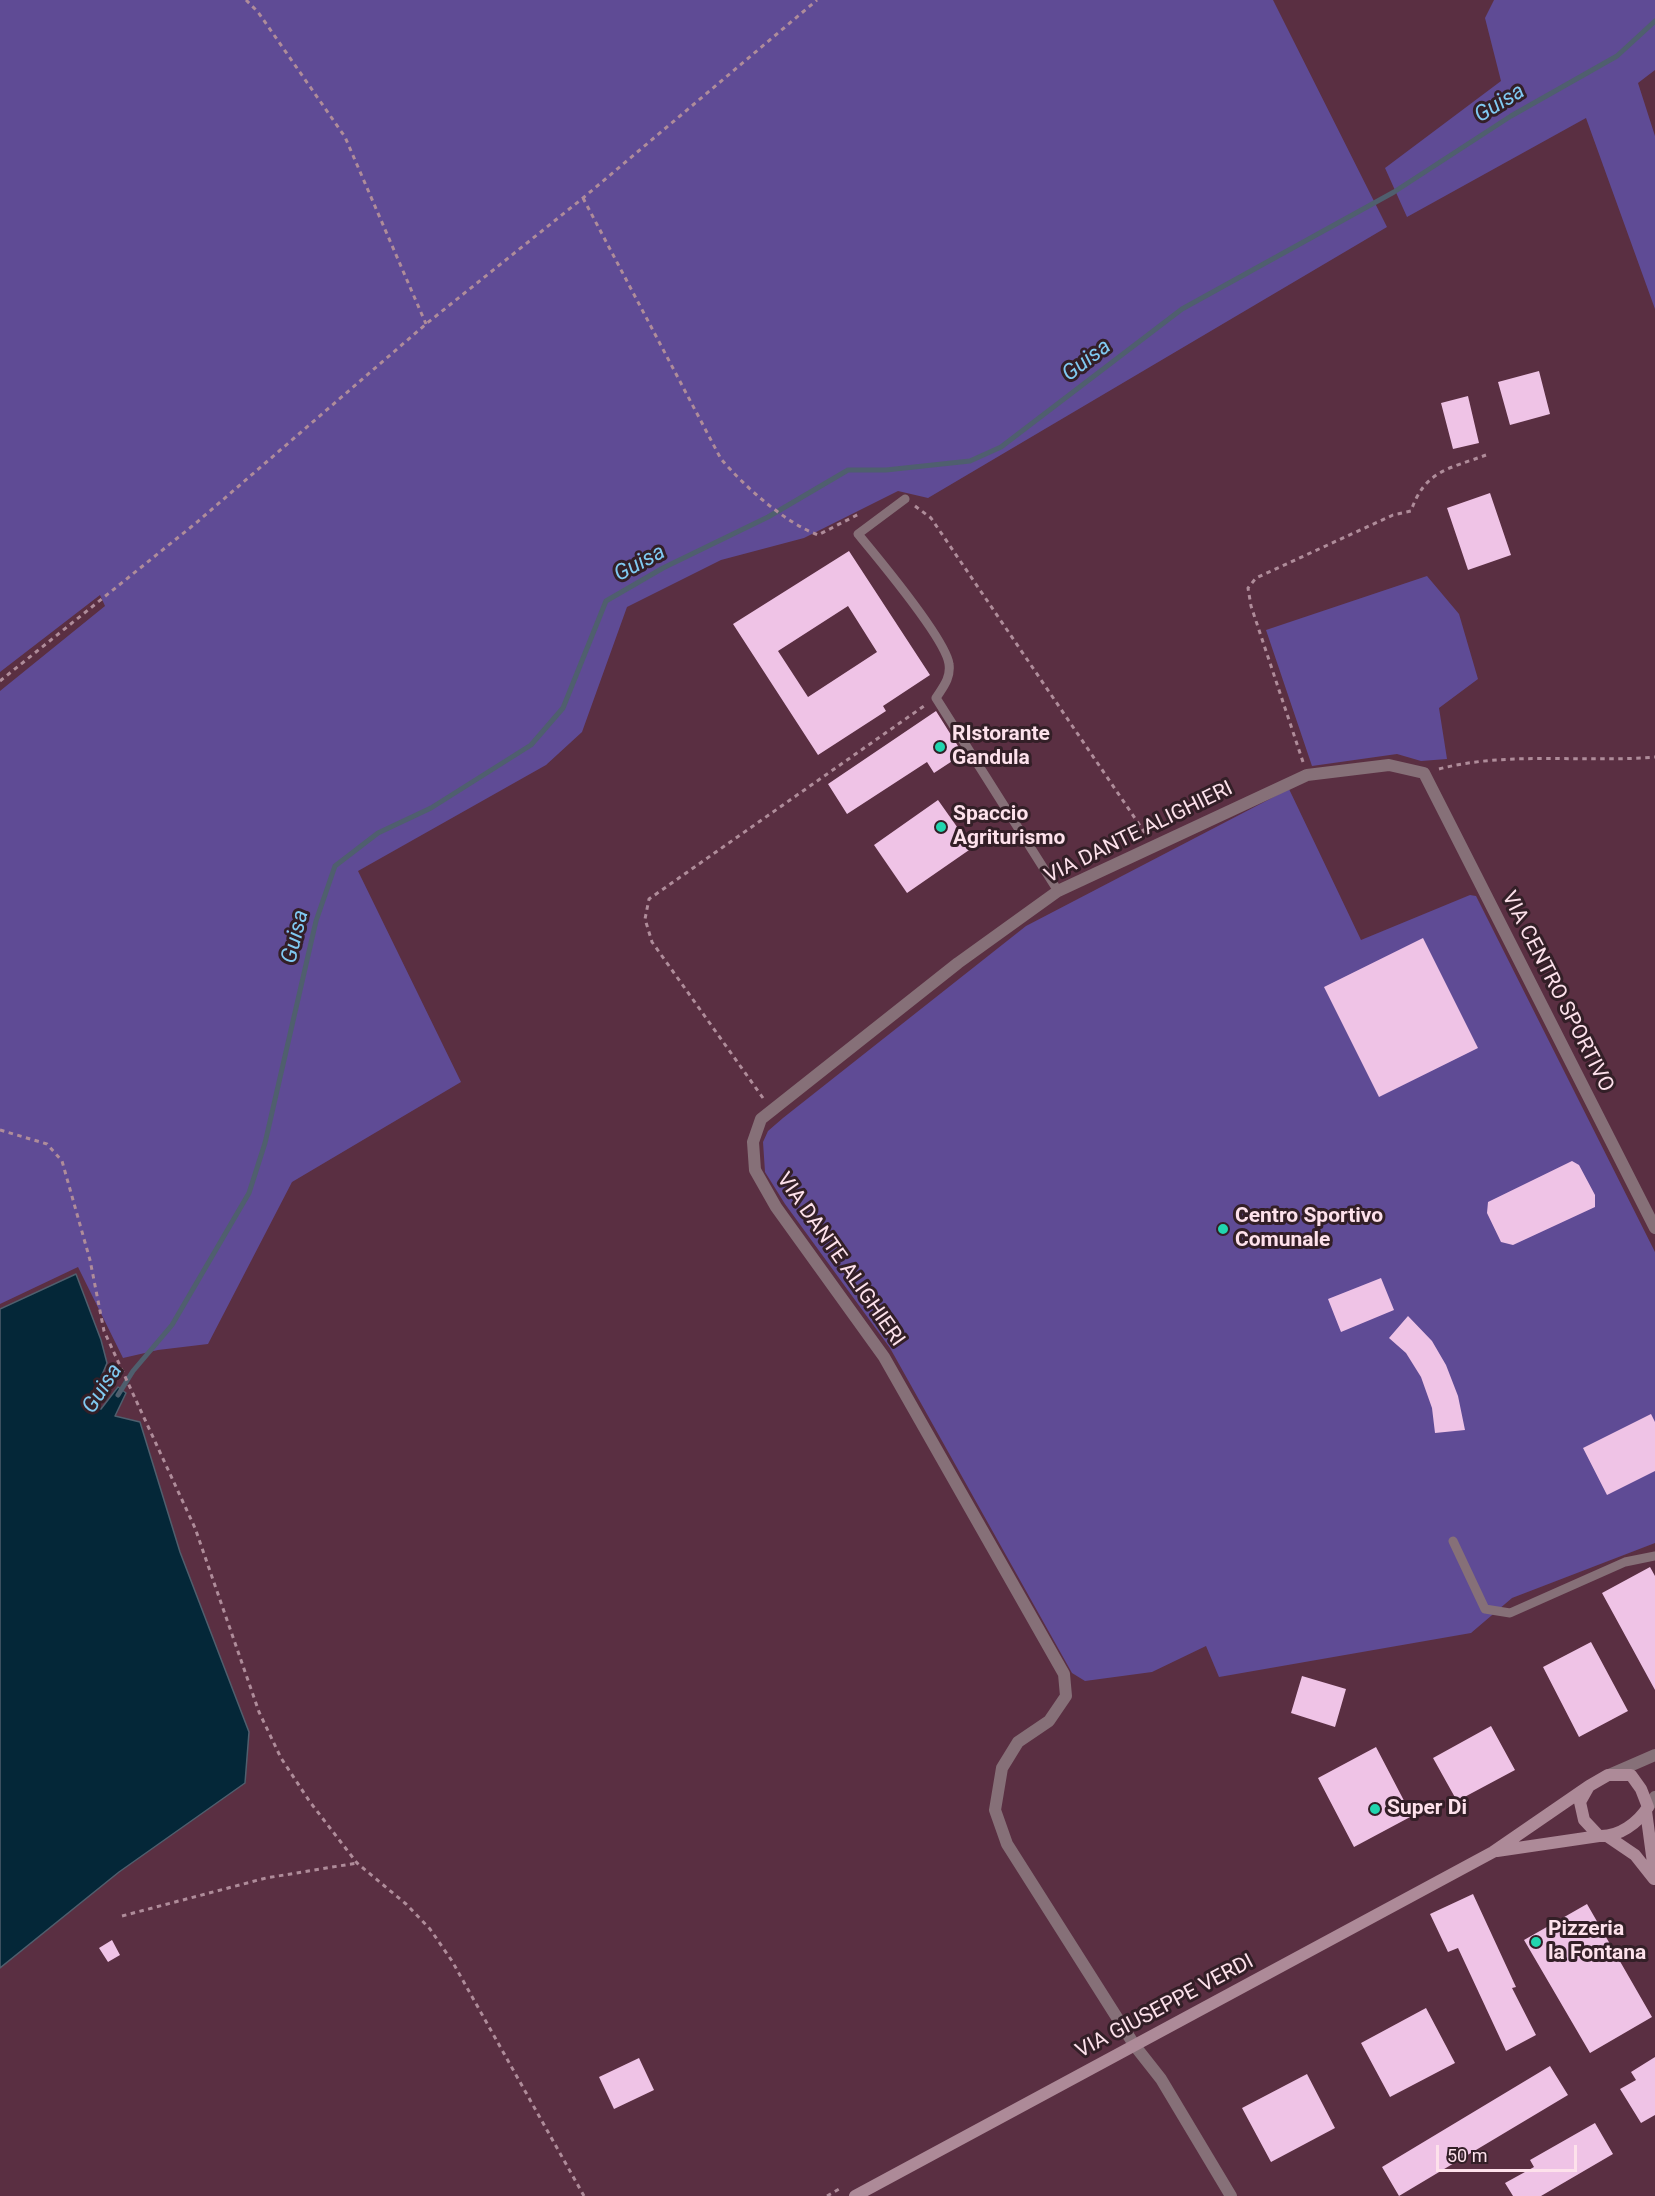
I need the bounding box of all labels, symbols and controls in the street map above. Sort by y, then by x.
water label: Guisa [1470,79,1530,129]
water label: Guisa [1057,334,1117,388]
water label: Guisa [610,540,670,588]
place label: RIstorante Gandula [952,722,1050,772]
marker: RIstorante Gandula [933,740,947,754]
street label: VIA DANTE ALIGHIERI [1041,777,1237,889]
place label: Spaccio Agriturismo [953,802,1065,852]
marker: Spaccio Agriturismo [934,820,948,834]
street label: VIA CENTRO SPORTIVO [1495,887,1619,1097]
water label: Guisa [277,908,315,966]
street label: VIA DANTE ALIGHIERI [771,1168,909,1352]
place label: Centro Sportivo Comunale [1235,1204,1383,1254]
marker: Centro Sportivo Comunale [1216,1222,1230,1236]
water label: Guisa [77,1359,129,1419]
place label: Super Di [1387,1796,1467,1822]
marker: Super Di [1368,1802,1382,1816]
place label: Pizzeria la Fontana [1548,1917,1646,1967]
marker: Pizzeria la Fontana [1529,1935,1543,1949]
street label: VIA GIUSEPPE VERDI [1072,1949,1258,2065]
scale bar [1439,2133,1580,2171]
text: 50 m [1447,2145,1487,2166]

